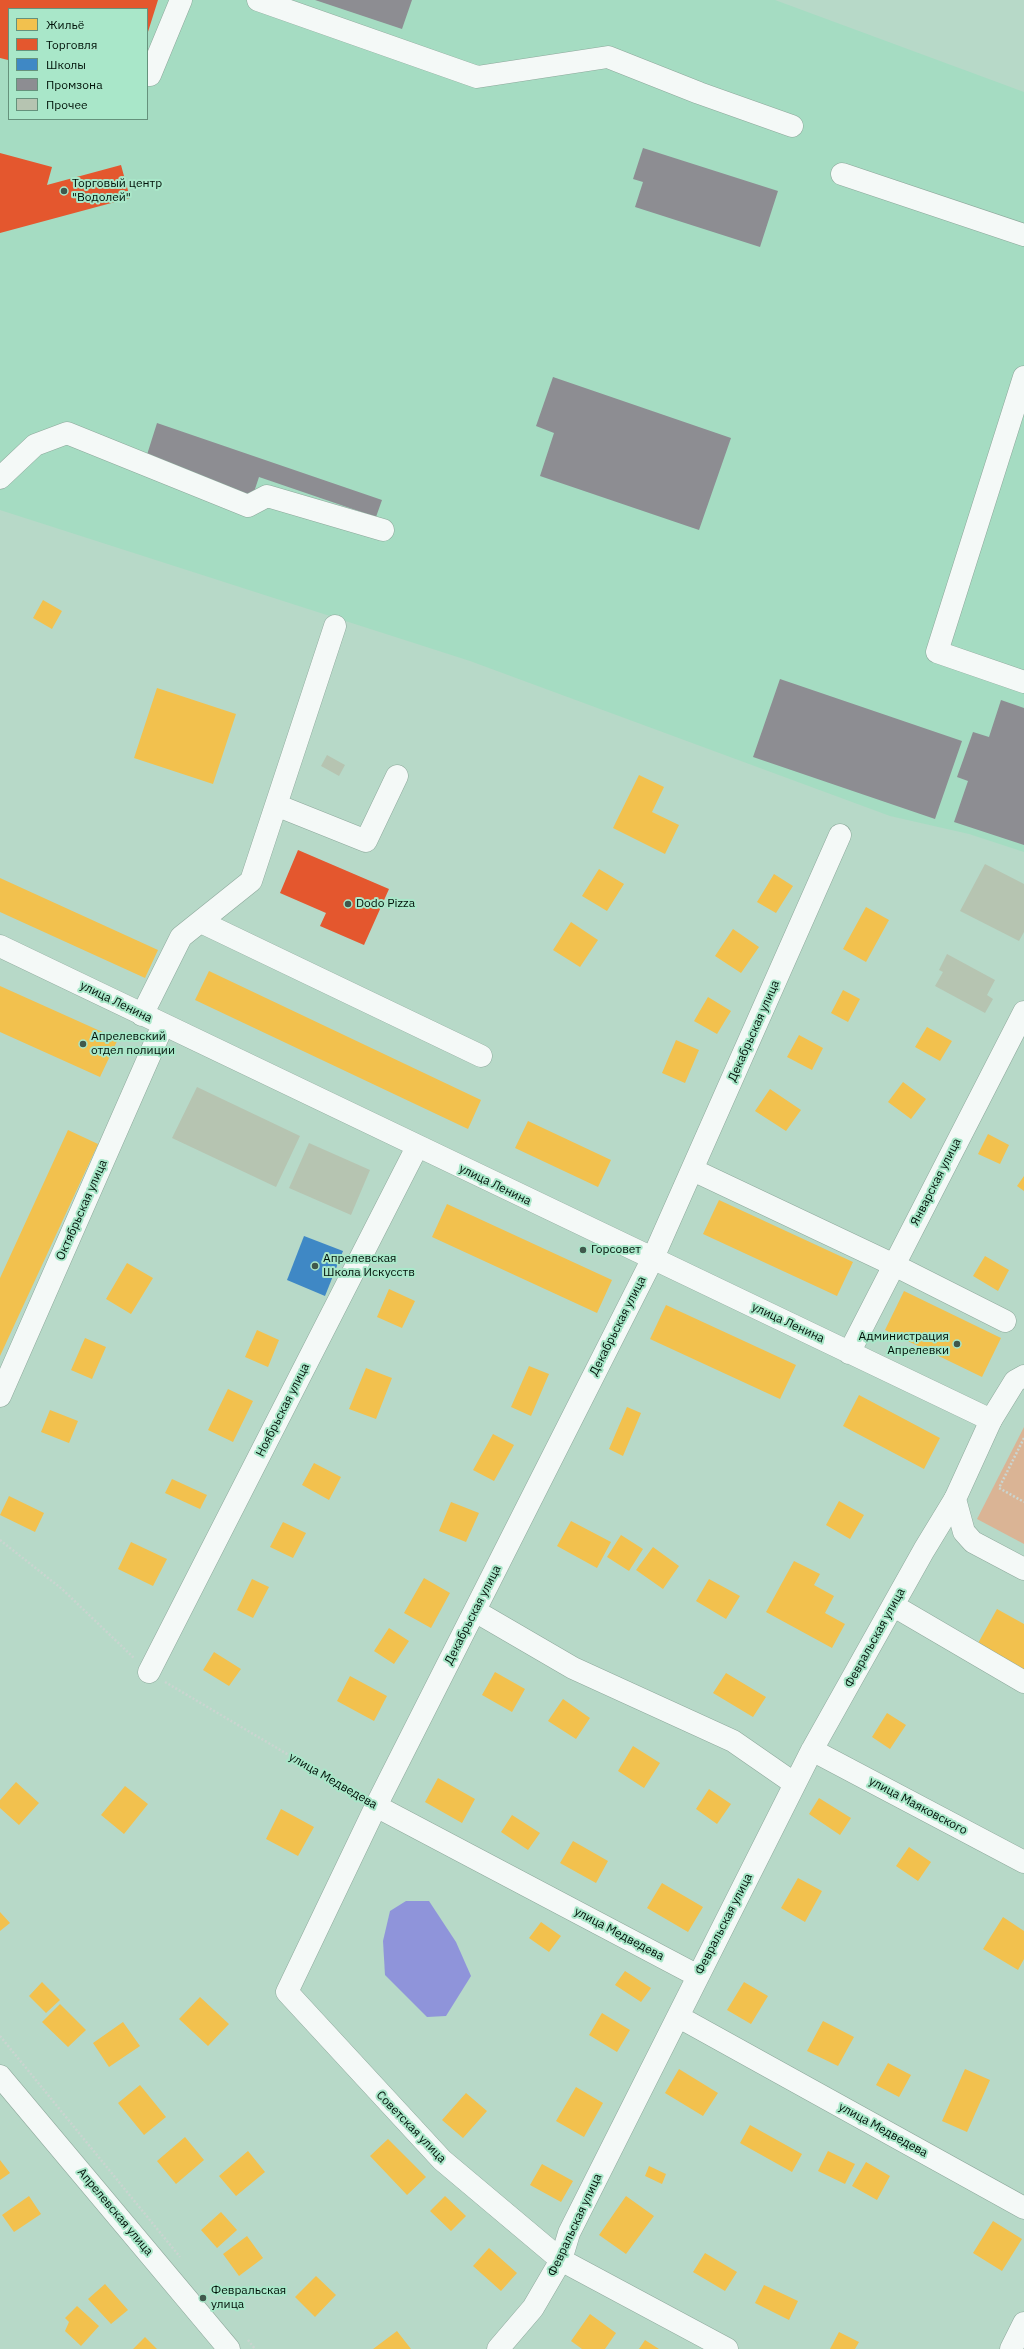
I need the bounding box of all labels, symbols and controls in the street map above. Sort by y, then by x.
legend [8,8,148,120]
text: Жильё [46,17,84,32]
text: Торговля [46,37,97,52]
text: Школы [46,57,86,72]
text: Промзона [46,77,103,92]
text: Прочее [46,97,88,112]
place label: Торговый центр "Водолей" [72,177,162,205]
marker: Торговый центр "Водолей" [59,186,69,196]
place label: Dodo Pizza [356,897,415,911]
marker: Dodo Pizza [343,899,353,909]
street label: улица Ленина [78,978,154,1026]
street label: Декабрьская улица [725,978,783,1084]
place label: Апрелевский отдел полиции [91,1030,175,1058]
marker: Апрелевский отдел полиции [78,1039,88,1049]
street label: Январская улица [908,1136,964,1228]
street label: Октябрьская улица [53,1158,111,1262]
street label: улица Ленина [457,1161,533,1209]
place label: Горсовет [591,1243,641,1257]
marker: Горсовет [578,1245,588,1255]
place label: Апрелевская Школа Искусств [323,1252,415,1280]
marker: Апрелевская Школа Искусств [310,1261,320,1271]
street label: Декабрьская улица [587,1274,649,1378]
street label: улица Ленина [749,1300,827,1346]
place label: Администрация Апрелевки [859,1330,949,1358]
marker: Администрация Апрелевки [952,1339,962,1349]
street label: Ноябрьская улица [253,1361,313,1459]
street label: Декабрьская улица [442,1563,504,1667]
street label: Февральская улица [842,1586,908,1690]
street label: улица Медведева [286,1750,380,1812]
street label: улица Маяковского [866,1774,970,1838]
street label: Февральская улица [692,1871,756,1977]
street label: улица Медведева [572,1904,666,1964]
street label: Советская улица [373,2088,449,2166]
street label: улица Медведева [836,2100,930,2160]
street label: Апрелевская улица [74,2165,156,2259]
street label: Февральская улица [545,2172,605,2278]
place label: Февральская улица [211,2284,286,2312]
marker: Февральская улица [198,2293,208,2303]

